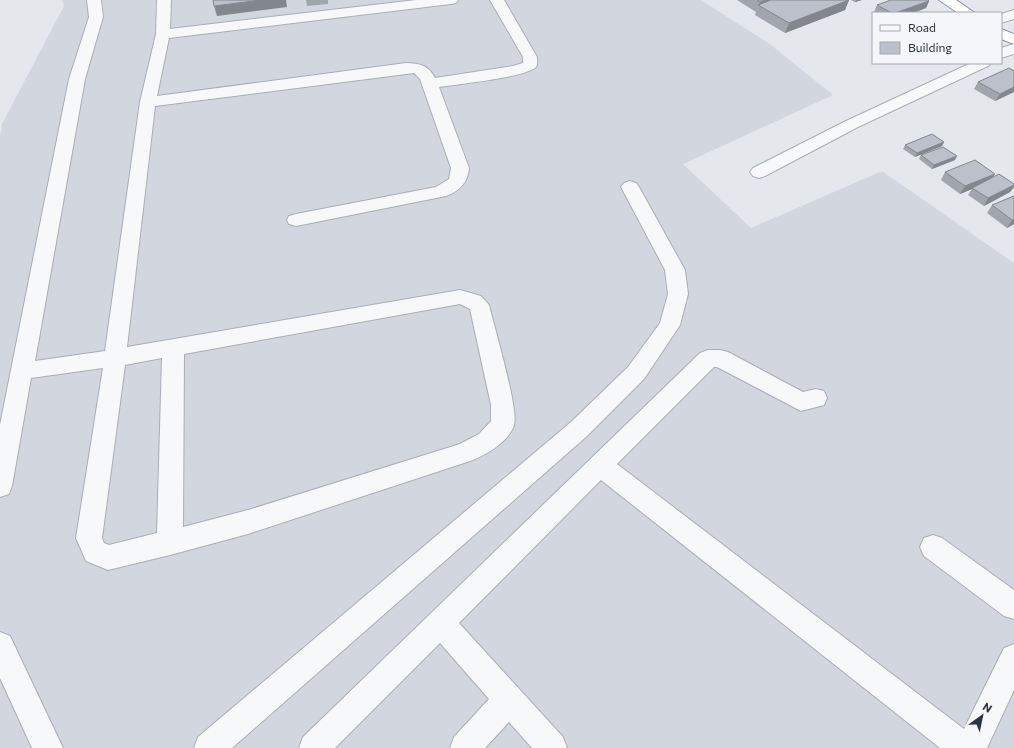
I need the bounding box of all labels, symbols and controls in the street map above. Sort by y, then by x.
legend [872,12,1002,64]
text: Road [908,20,936,34]
text: Building [908,40,952,54]
north arrow [962,696,1002,736]
text: N [981,699,995,715]

